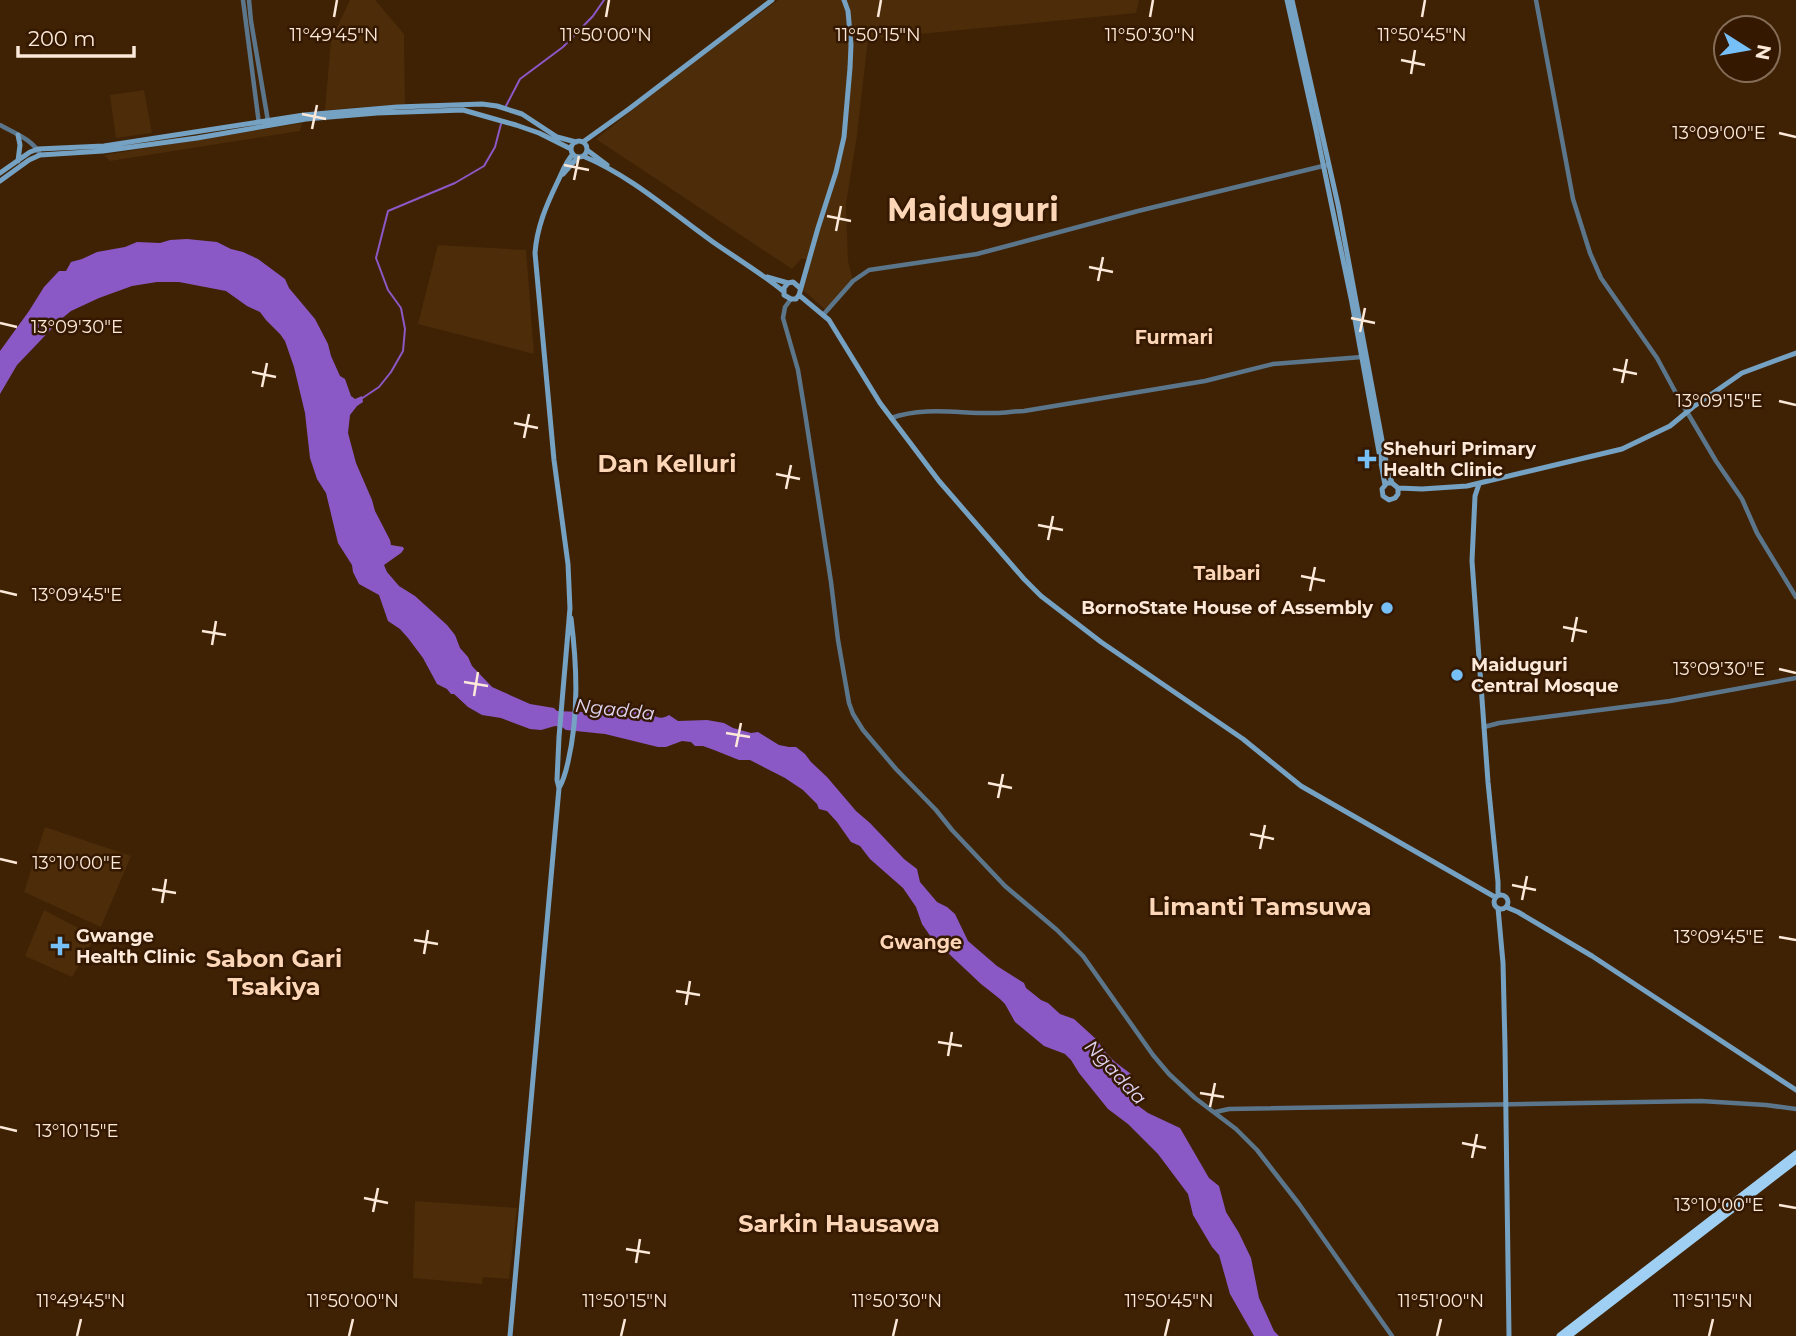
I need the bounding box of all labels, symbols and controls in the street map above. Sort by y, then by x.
scale bar [18,14,133,58]
north arrow [1712,14,1782,84]
text: 11°49'45"N [290,24,379,46]
text: 11°50'00"N [560,24,652,46]
text: 11°50'15"N [835,24,921,46]
text: 11°50'30"N [1105,24,1195,46]
text: 11°50'45"N [1377,24,1467,46]
text: 200 m [28,26,95,51]
text: N [1750,42,1776,62]
text: 13°09'00"E [1672,122,1766,144]
district label: Maiduguri [887,190,1059,229]
text: 13°09'30"E [31,316,123,338]
district label: Furmari [1135,326,1213,349]
text: 13°09'15"E [1676,390,1762,412]
place label: Shehuri Primary Health Clinic [1383,438,1536,481]
district label: Dan Kelluri [598,449,736,478]
marker: Shehuri Primary Health Clinic [1357,449,1377,469]
district label: Talbari [1193,562,1261,585]
text: 13°09'45"E [32,584,122,606]
place label: BornoState House of Assembly [1081,597,1373,619]
marker: BornoState House of Assembly [1379,600,1395,616]
place label: Maiduguri Central Mosque [1471,654,1619,697]
text: 13°09'30"E [1673,658,1765,680]
marker: Maiduguri Central Mosque [1449,667,1465,683]
water label: Ngadda [574,694,656,725]
text: 13°10'00"E [32,852,122,874]
district label: Limanti Tamsuwa [1149,892,1371,921]
place label: Gwange Health Clinic [76,925,196,968]
text: 13°09'45"E [1674,926,1764,948]
district label: Gwange [880,931,962,954]
marker: Gwange Health Clinic [50,936,70,956]
district label: Sabon Gari Tsakiya [206,944,342,1001]
water label: Ngadda [1080,1035,1151,1110]
text: 13°10'15"E [35,1120,119,1142]
text: 13°10'00"E [1674,1194,1764,1216]
district label: Sarkin Hausawa [738,1209,940,1238]
text: 11°49'45"N [37,1290,126,1312]
text: 11°50'00"N [307,1290,399,1312]
text: 11°50'15"N [582,1290,668,1312]
text: 11°50'30"N [852,1290,942,1312]
text: 11°50'45"N [1124,1290,1214,1312]
text: 11°51'00"N [1398,1290,1484,1312]
text: 11°51'15"N [1673,1290,1753,1312]

